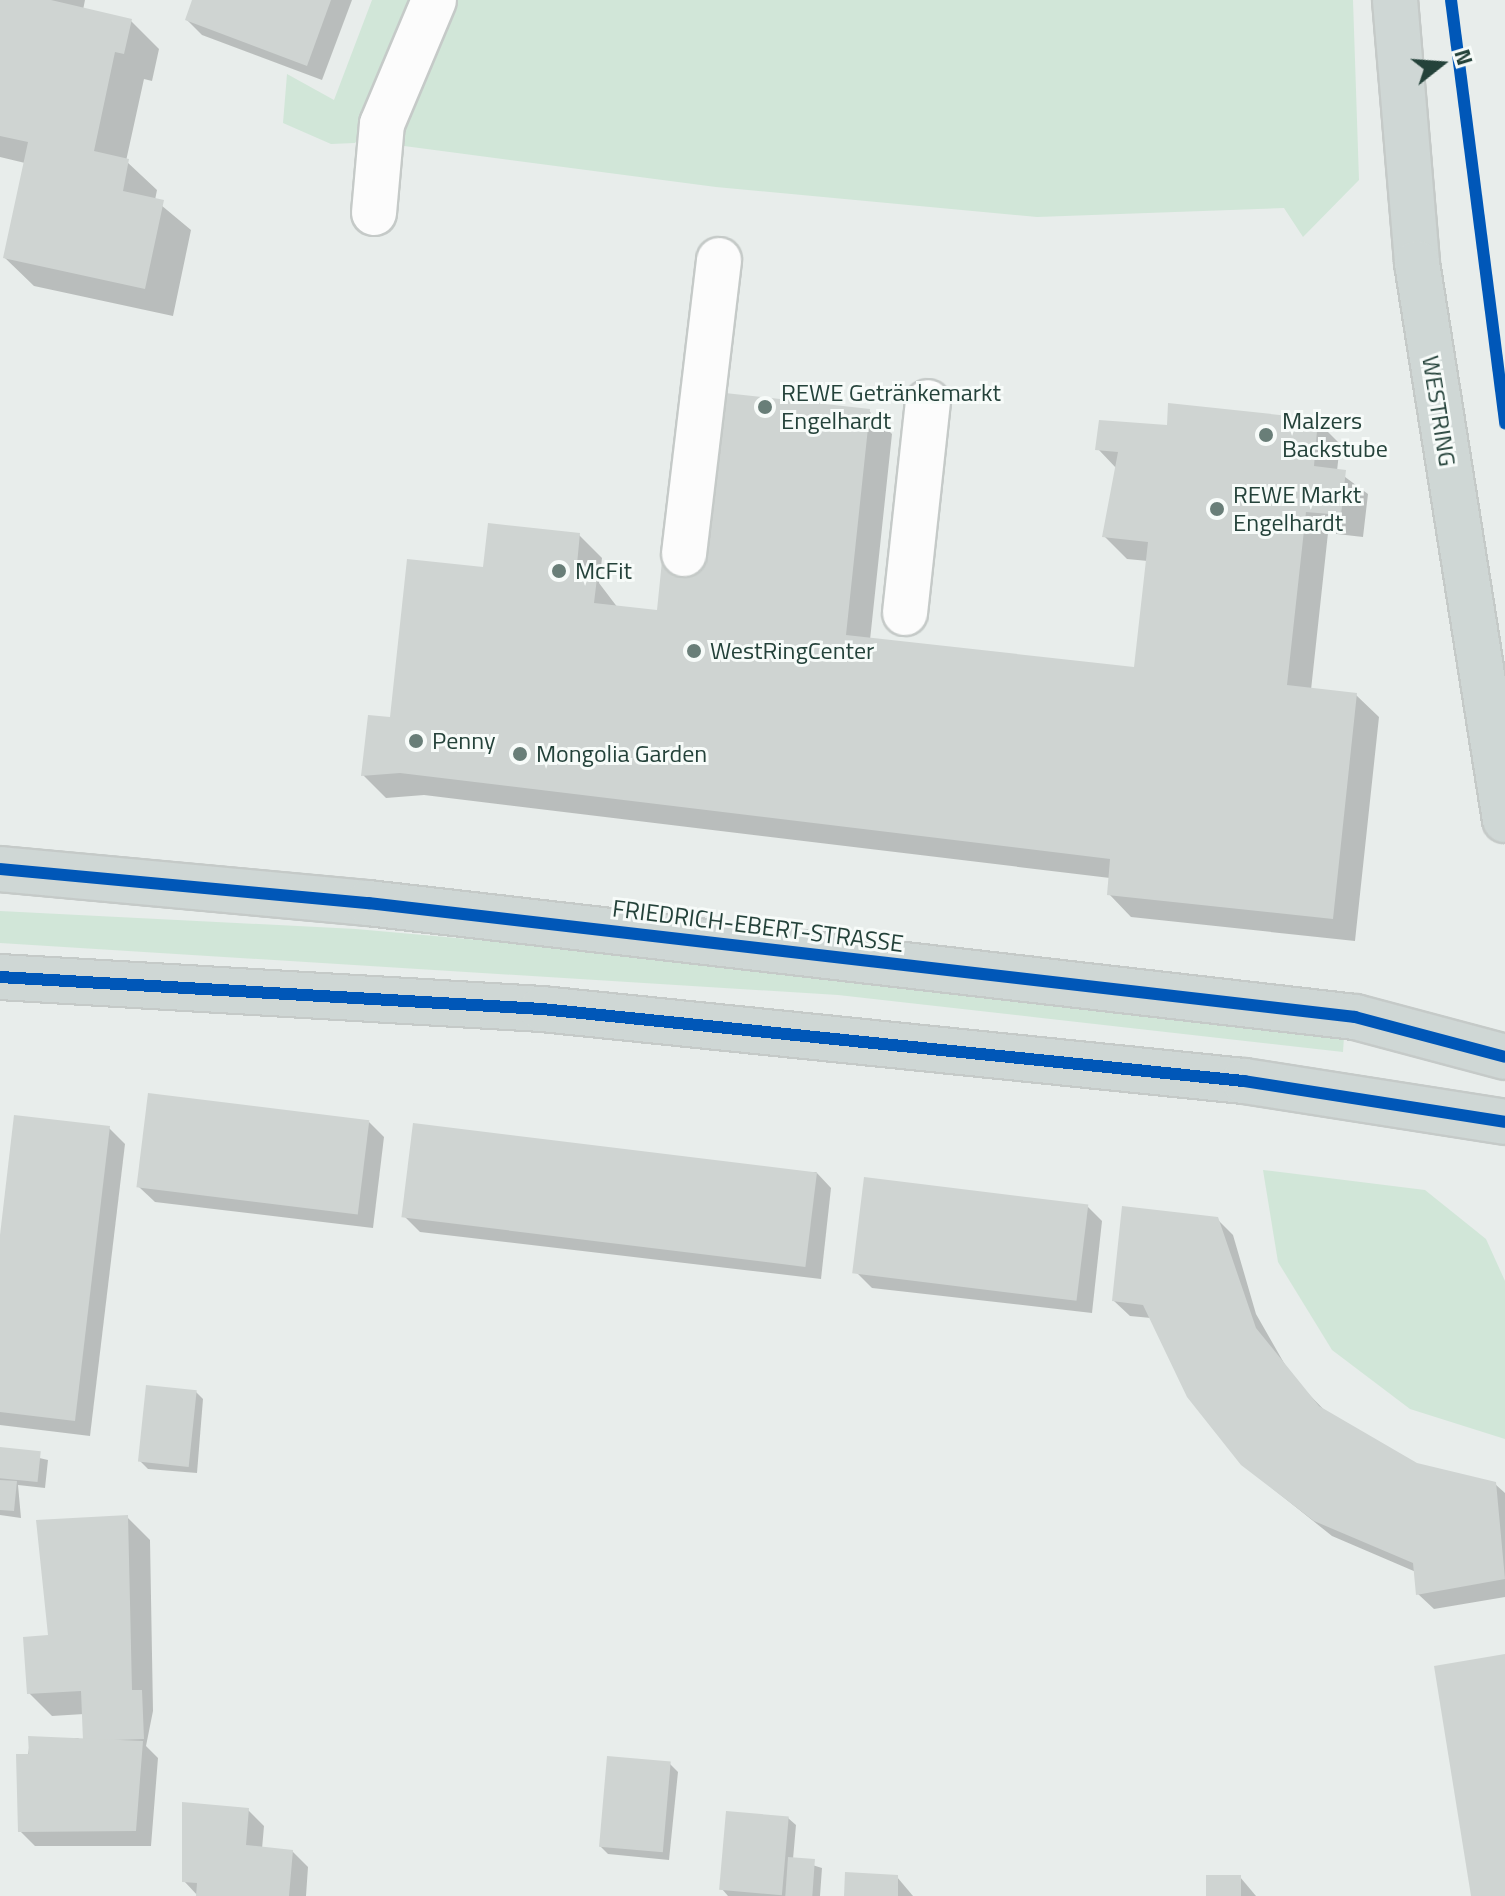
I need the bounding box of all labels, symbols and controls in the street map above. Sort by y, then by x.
north arrow [1401,24,1481,104]
text: N [1445,45,1482,69]
street label: WESTRING [1416,354,1462,468]
place label: REWE Getränkemarkt Engelhardt [781,379,1001,435]
marker: REWE Getränkemarkt Engelhardt [756,398,774,416]
place label: Malzers Backstube [1282,407,1388,463]
marker: Malzers Backstube [1257,426,1275,444]
place label: REWE Markt Engelhardt [1233,481,1361,537]
marker: REWE Markt Engelhardt [1208,500,1226,518]
place label: McFit [575,557,632,585]
marker: McFit [550,562,568,580]
place label: WestRingCenter [710,637,874,665]
marker: WestRingCenter [685,642,703,660]
place label: Penny [432,727,495,755]
marker: Penny [407,732,425,750]
place label: Mongolia Garden [536,740,707,768]
marker: Mongolia Garden [511,745,529,763]
street label: FRIEDRICH-EBERT-STRASSE [611,894,905,958]

